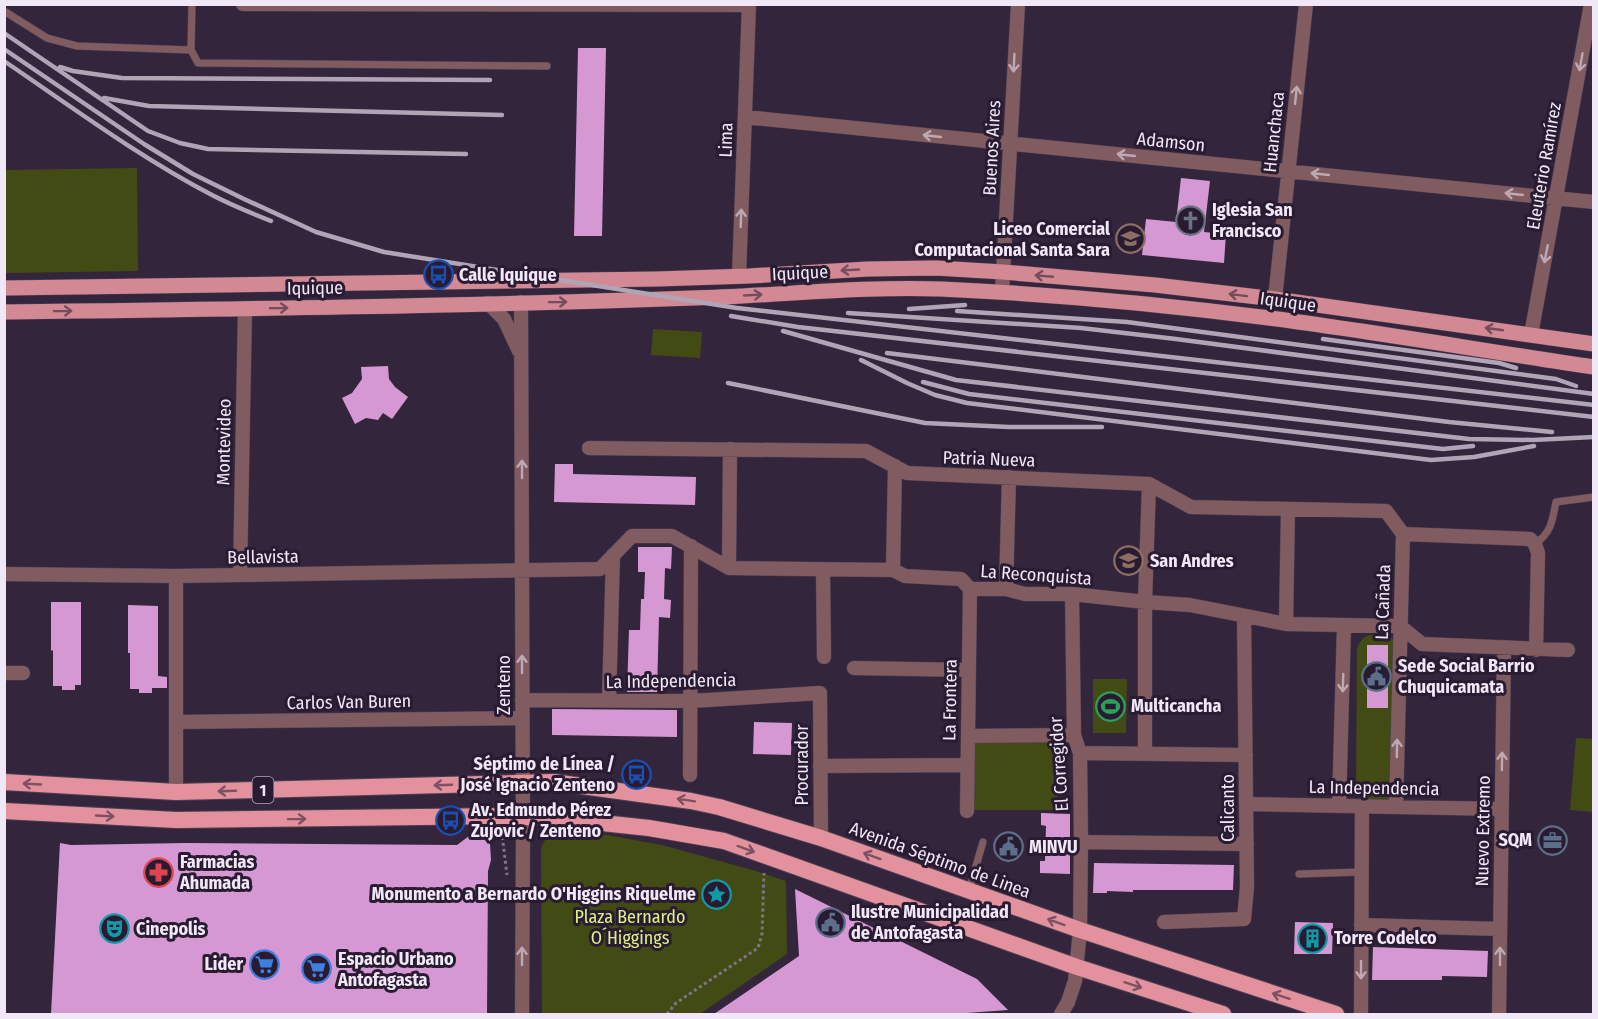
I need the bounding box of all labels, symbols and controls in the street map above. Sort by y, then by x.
one-way arrow [1009,52,1020,72]
one-way arrow [1575,52,1586,71]
one-way arrow [1291,85,1302,105]
street label: Huanchaca [1259,90,1289,173]
street label: Buenos Aires [979,99,1005,196]
street label: Eleuterio Ramírez [1522,101,1566,231]
street label: Lima [714,122,738,158]
street label: Adamson [1136,127,1206,157]
one-way arrow [923,130,943,141]
one-way arrow [1117,149,1137,160]
one-way arrow [1311,169,1331,180]
one-way arrow [1505,188,1525,199]
place label: Iglesia San Francisco [1212,199,1293,242]
church icon: Iglesia San Francisco [1175,204,1207,236]
one-way arrow [736,208,747,228]
place label: Liceo Comercial Computacional Santa Sara [915,218,1110,261]
school or university icon: Liceo Comercial Computacional Santa Sara [1115,223,1147,255]
one-way arrow [1540,244,1551,263]
bus stop icon: Calle Iquique [422,259,454,291]
street label: Iquique [771,261,829,285]
place label: Calle Iquique [459,264,557,286]
one-way arrow [840,265,860,276]
one-way arrow [1035,270,1055,281]
street label: Iquique [287,277,343,299]
street label: Iquique [1259,287,1317,317]
one-way arrow [742,289,762,300]
one-way arrow [1229,289,1249,300]
one-way arrow [547,296,567,307]
one-way arrow [268,303,288,314]
one-way arrow [52,305,72,317]
one-way arrow [1485,324,1504,335]
street label: Montevideo [212,398,236,486]
street label: Patria Nueva [942,446,1036,472]
one-way arrow [516,459,527,479]
street label: Bellavista [227,545,299,569]
school or university icon: San Andres [1113,545,1145,577]
place label: San Andres [1150,550,1234,572]
street label: La Reconquista [980,560,1093,590]
street label: La Cañada [1371,564,1395,640]
one-way arrow [516,654,528,674]
street label: Zenteno [493,655,515,715]
place label: Sede Social Barrio Chuquicamata [1398,655,1535,698]
street label: La Frontera [938,659,962,741]
public building icon: Sede Social Barrio Chuquicamata [1361,660,1393,692]
street label: La Independencia [605,669,737,693]
one-way arrow [1337,673,1348,693]
street label: Carlos Van Buren [287,690,411,714]
sports icon: Multicancha [1094,690,1126,722]
place label: Multicancha [1131,695,1222,717]
street label: El Corregidor [1045,715,1073,812]
street label: Procurador [791,724,813,806]
one-way arrow [1392,739,1403,759]
one-way arrow [1496,752,1508,772]
place label: Séptimo de Línea / José Ignacio Zenteno [459,753,615,796]
bus stop icon: Séptimo de Línea / José Ignacio Zenteno [620,758,652,790]
street label: Calicanto [1217,774,1239,842]
street label: Nuevo Extremo [1471,775,1495,887]
street label: La Independencia [1308,776,1440,800]
road number: 1 [252,777,274,803]
one-way arrow [23,778,43,789]
one-way arrow [433,779,453,791]
one-way arrow [217,785,237,797]
one-way arrow [676,795,696,806]
place label: Av. Edmundo Pérez Zujovic / Zenteno [470,799,611,842]
bus stop icon: Av. Edmundo Pérez Zujovic / Zenteno [434,804,466,836]
one-way arrow [94,811,114,822]
one-way arrow [287,813,307,824]
street label: Avenida Séptimo de Linea [847,817,1034,903]
office icon: SQM [1537,824,1569,856]
place label: SQM [1499,829,1532,851]
public building icon: MINVU [992,831,1024,863]
place label: MINVU [1029,836,1078,858]
one-way arrow [736,845,755,856]
one-way arrow [863,849,882,860]
place label: Farmacias Ahumada [179,851,254,894]
pharmacy icon: Farmacias Ahumada [143,856,175,888]
place icon: Monumento a Bernardo O'Higgins Riquelme [701,878,733,910]
place label: Monumento a Bernardo O'Higgins Riquelme [372,883,696,905]
place label: Ilustre Municipalidad de Antofagasta [851,901,1009,944]
park label: Plaza Bernardo O´Higgings [575,906,685,949]
public building icon: Ilustre Municipalidad de Antofagasta [814,906,846,938]
theatre icon: Cinepolis [99,913,131,945]
one-way arrow [1047,915,1066,926]
place label: Cinepolis [136,918,206,940]
building icon: Torre Codelco [1297,922,1329,954]
place label: Torre Codelco [1334,927,1437,949]
one-way arrow [516,947,528,967]
one-way arrow [1494,947,1506,967]
supermarket icon: Lider [248,948,280,980]
place label: Espacio Urbano Antofagasta [337,948,454,991]
place label: Lider [204,953,243,975]
supermarket icon: Espacio Urbano Antofagasta [301,953,333,985]
one-way arrow [1355,959,1367,979]
one-way arrow [1123,980,1142,991]
one-way arrow [1272,990,1291,1001]

